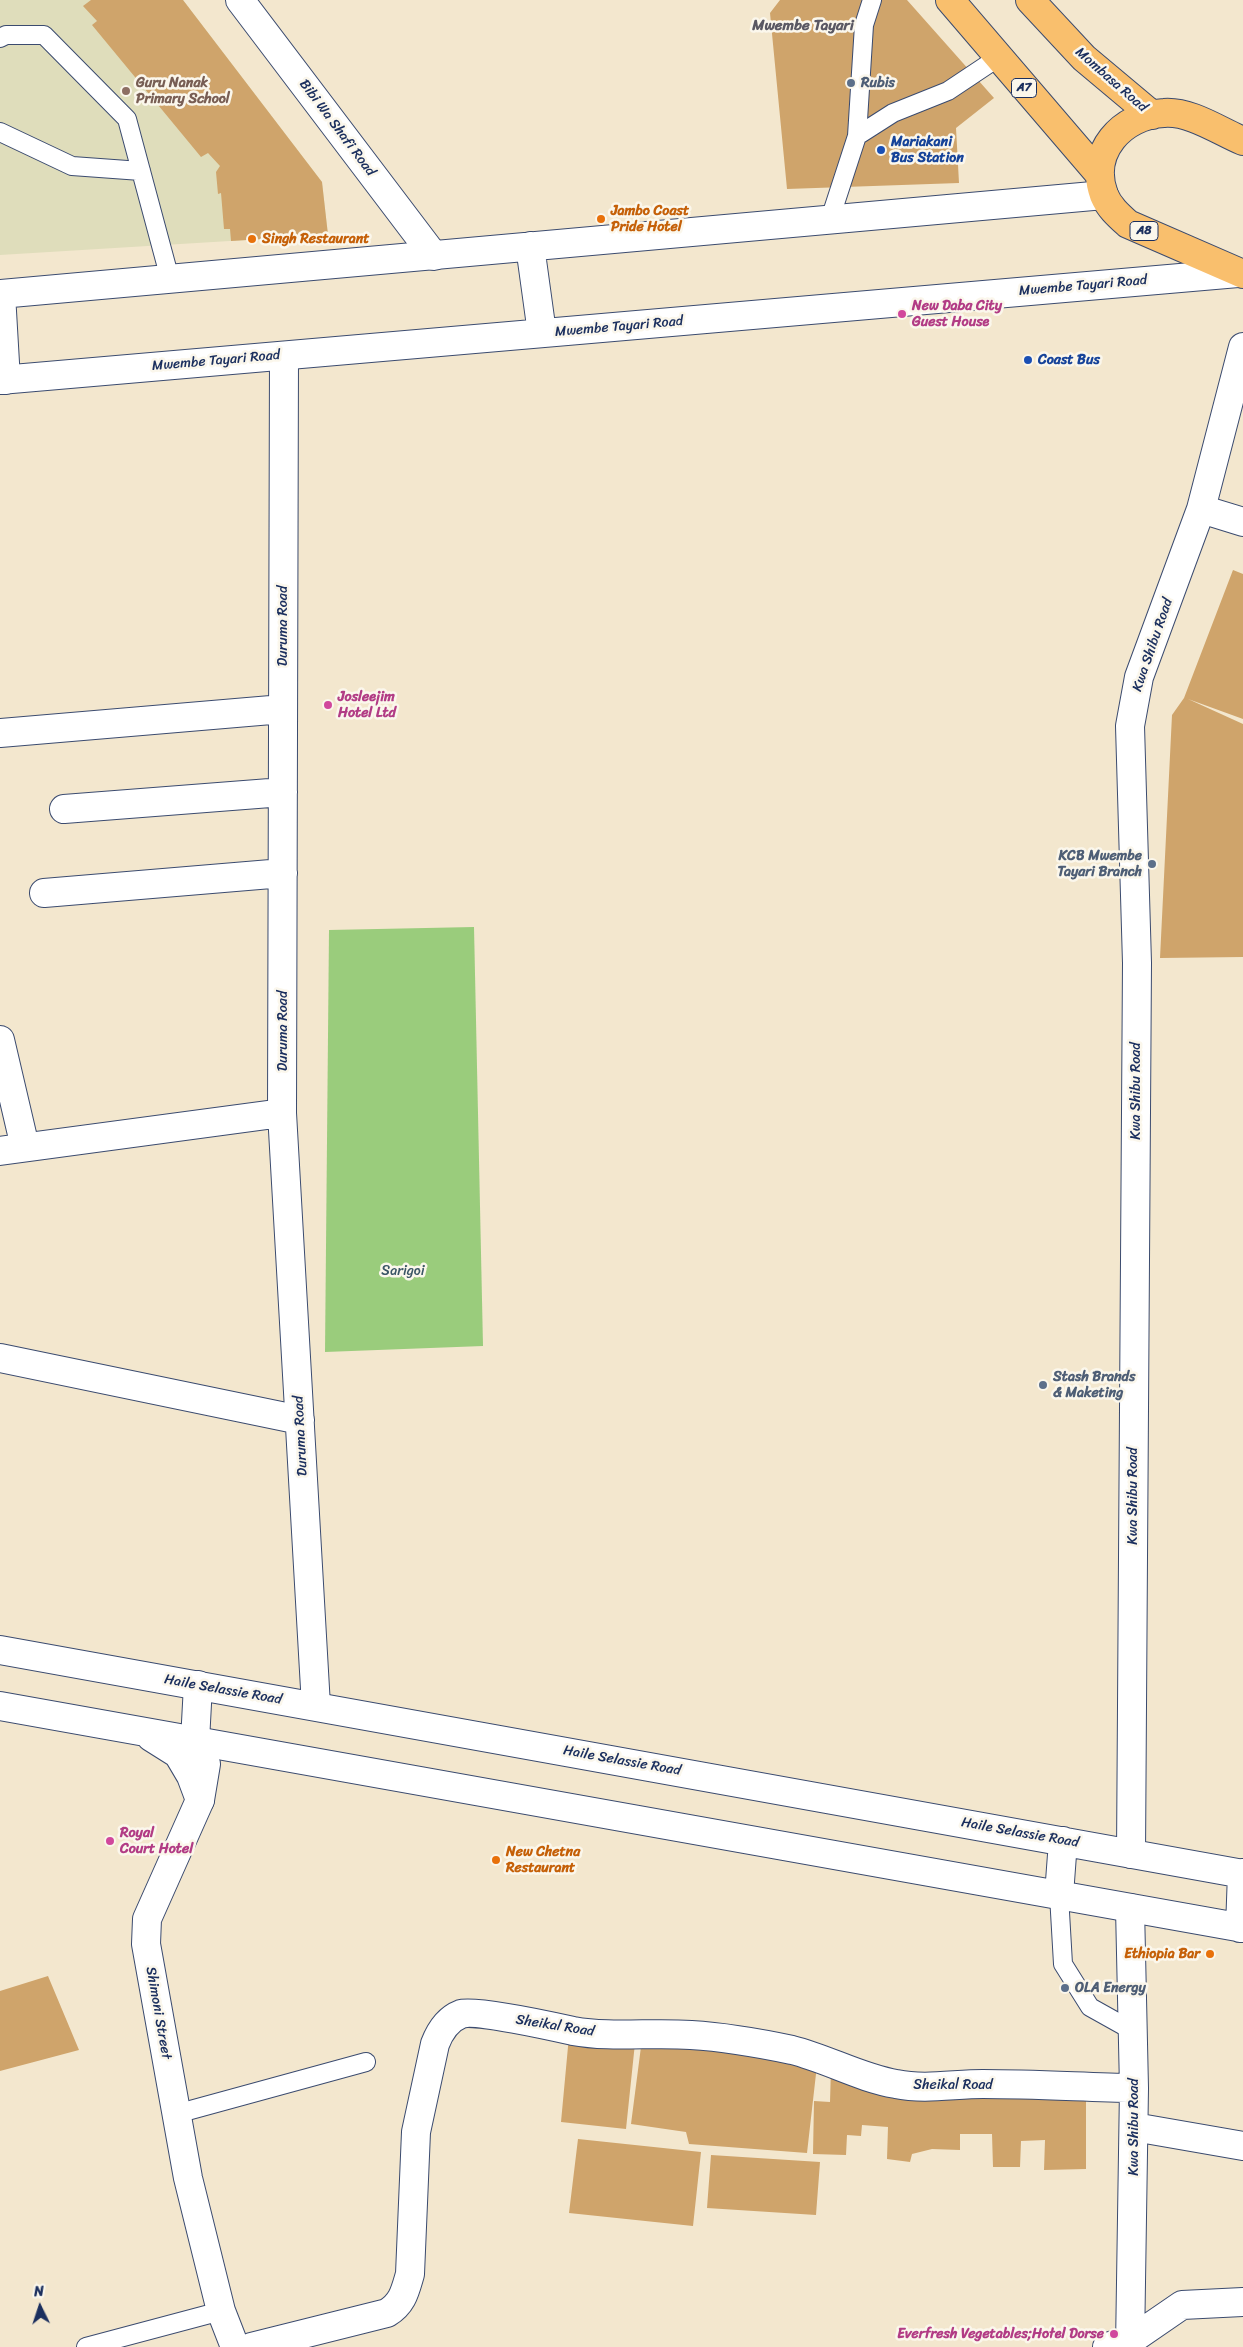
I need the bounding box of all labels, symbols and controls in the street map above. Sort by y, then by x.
district label: Mwembe Tayari [752,17,854,35]
street label: Mombasa Road [1071,44,1151,116]
place label: Guru Nanak Primary School [136,75,230,108]
place label: Rubis [861,75,895,91]
street label: Bibi Wa Shafi Road [295,76,379,180]
marker: Rubis [845,77,857,89]
road number: A7 [1012,78,1036,98]
marker: Guru Nanak Primary School [120,85,132,97]
place label: Mariakani Bus Station [891,134,964,166]
marker: Mariakani Bus Station [875,144,887,156]
place label: Jambo Coast Pride Hotel [611,203,689,236]
marker: Jambo Coast Pride Hotel [595,213,607,225]
road number: A8 [1130,222,1158,240]
place label: Singh Restaurant [262,231,369,247]
marker: Singh Restaurant [246,233,258,245]
street label: Mwembe Tayari Road [1018,272,1148,300]
place label: New Daba City Guest House [912,298,1002,331]
marker: New Daba City Guest House [896,308,908,320]
street label: Mwembe Tayari Road [554,313,684,341]
street label: Mwembe Tayari Road [151,347,281,375]
place label: Coast Bus [1038,352,1100,368]
marker: Coast Bus [1022,354,1034,366]
street label: Duruma Road [275,586,291,666]
street label: Kwa Shibu Road [1129,596,1177,694]
place label: Josleejim Hotel Ltd [338,689,396,722]
marker: Josleejim Hotel Ltd [322,699,334,711]
place label: KCB Mwembe Tayari Branch [1057,848,1142,880]
marker: KCB Mwembe Tayari Branch [1146,858,1158,870]
street label: Duruma Road [275,991,291,1071]
street label: Kwa Shibu Road [1128,1042,1144,1140]
park label: Sarigoi [381,1263,425,1279]
place label: Stash Brands & Maketing [1053,1369,1135,1401]
marker: Stash Brands & Maketing [1037,1379,1049,1391]
street label: Duruma Road [291,1395,311,1477]
street label: Kwa Shibu Road [1125,1447,1141,1545]
street label: Haile Selassie Road [163,1671,283,1709]
street label: Haile Selassie Road [562,1742,682,1780]
street label: Haile Selassie Road [960,1814,1080,1852]
place label: Royal Court Hotel [120,1825,193,1858]
marker: Royal Court Hotel [104,1835,116,1847]
place label: New Chetna Restaurant [506,1844,580,1876]
marker: New Chetna Restaurant [490,1854,502,1866]
place label: Ethiopia Bar [1124,1946,1200,1962]
marker: Ethiopia Bar [1204,1948,1216,1960]
street label: Shimoni Street [142,1965,174,2061]
place label: OLA Energy [1075,1980,1146,1996]
marker: OLA Energy [1059,1982,1071,1994]
street label: Sheikal Road [515,2012,595,2040]
street label: Sheikal Road [913,2077,993,2093]
street label: Kwa Shibu Road [1126,2078,1142,2176]
text: N [33,2279,45,2304]
north arrow [15,2282,65,2332]
place label: Everfresh Vegetables;Hotel Dorse [897,2326,1104,2342]
marker: Everfresh Vegetables;Hotel Dorse [1108,2328,1120,2340]

